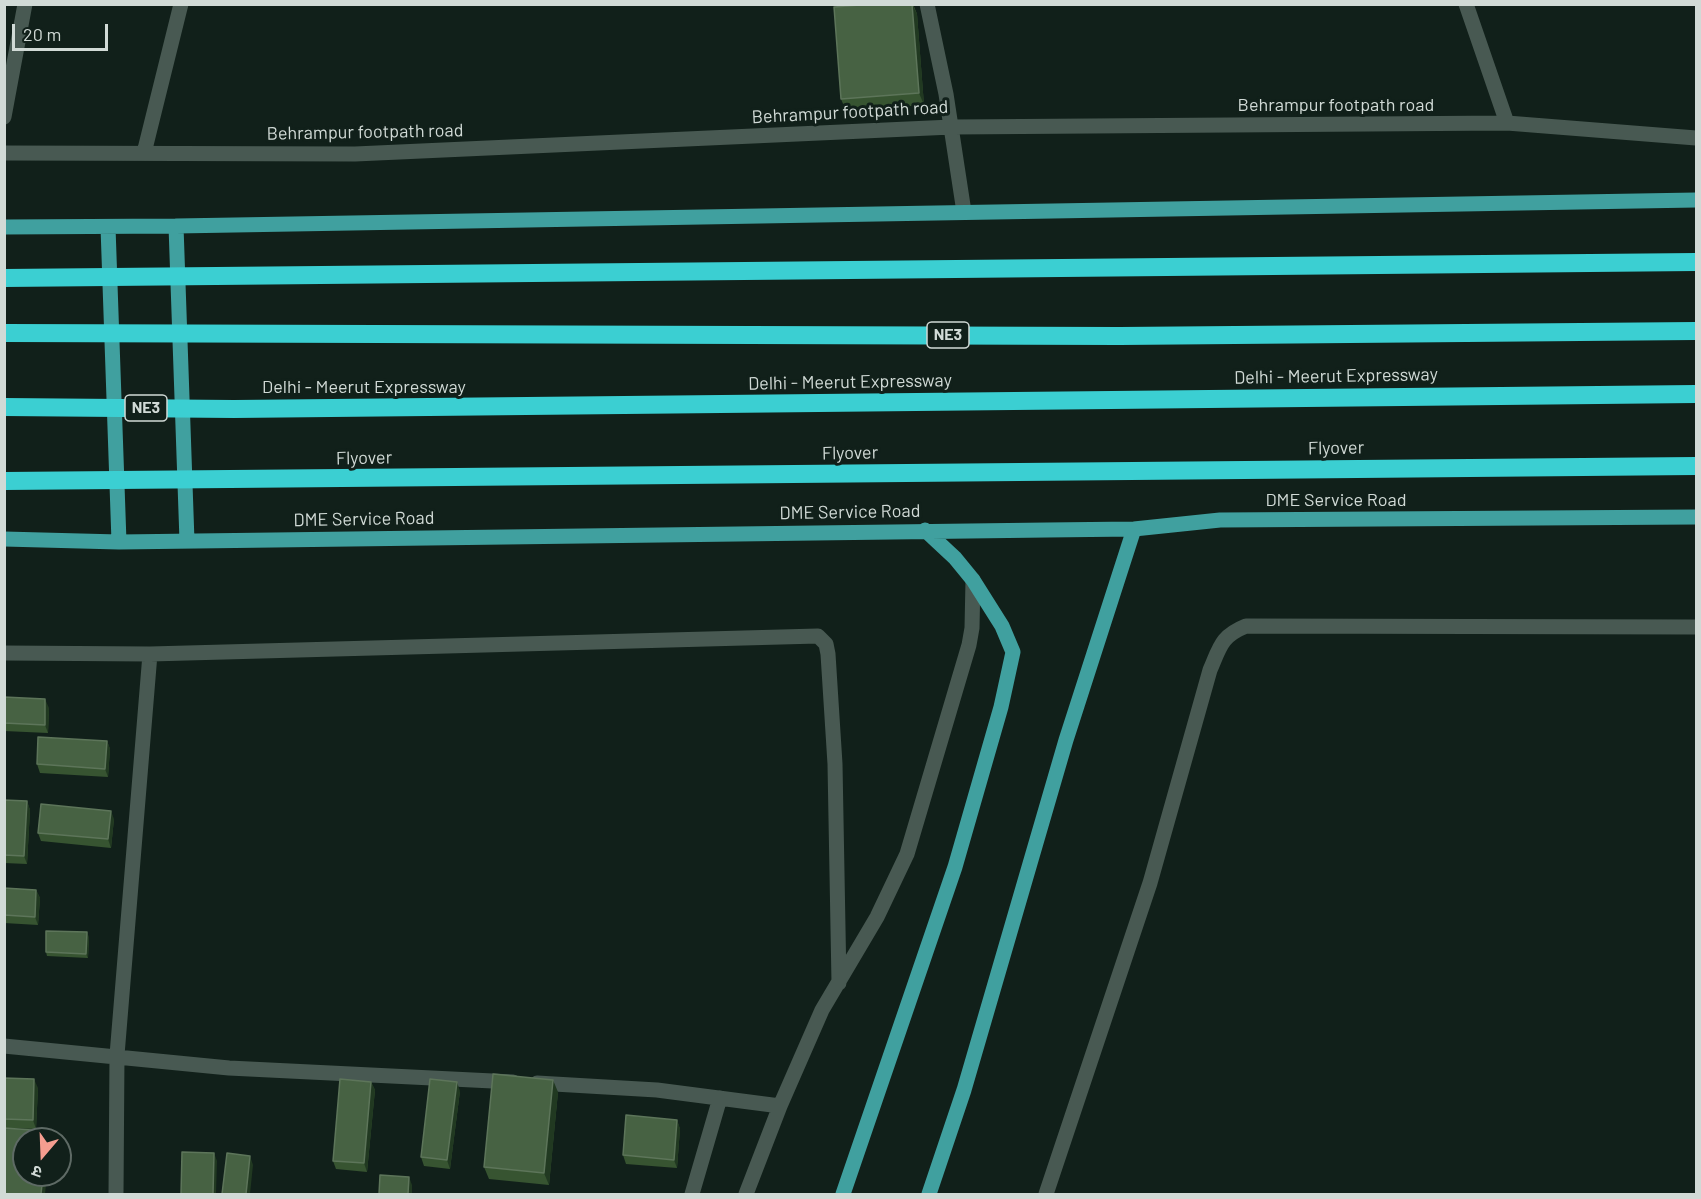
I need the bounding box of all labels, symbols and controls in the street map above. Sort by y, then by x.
scale bar [15,12,111,50]
text: 20 m [23,23,61,45]
street label: Behrampur footpath road [1238,94,1434,116]
street label: Behrampur footpath road [751,96,949,128]
street label: Behrampur footpath road [266,119,464,145]
road number: NE3 [927,322,969,348]
street label: Delhi - Meerut Expressway [1234,363,1438,389]
street label: Delhi - Meerut Expressway [748,369,952,395]
street label: Delhi - Meerut Expressway [262,376,466,398]
road number: NE3 [125,395,167,421]
street label: Flyover [1308,437,1364,459]
street label: Flyover [822,442,878,464]
street label: Flyover [336,447,392,469]
street label: DME Service Road [1265,489,1407,511]
street label: DME Service Road [779,500,921,524]
street label: DME Service Road [293,507,435,531]
north arrow [12,1127,72,1187]
text: उ [29,1162,44,1183]

